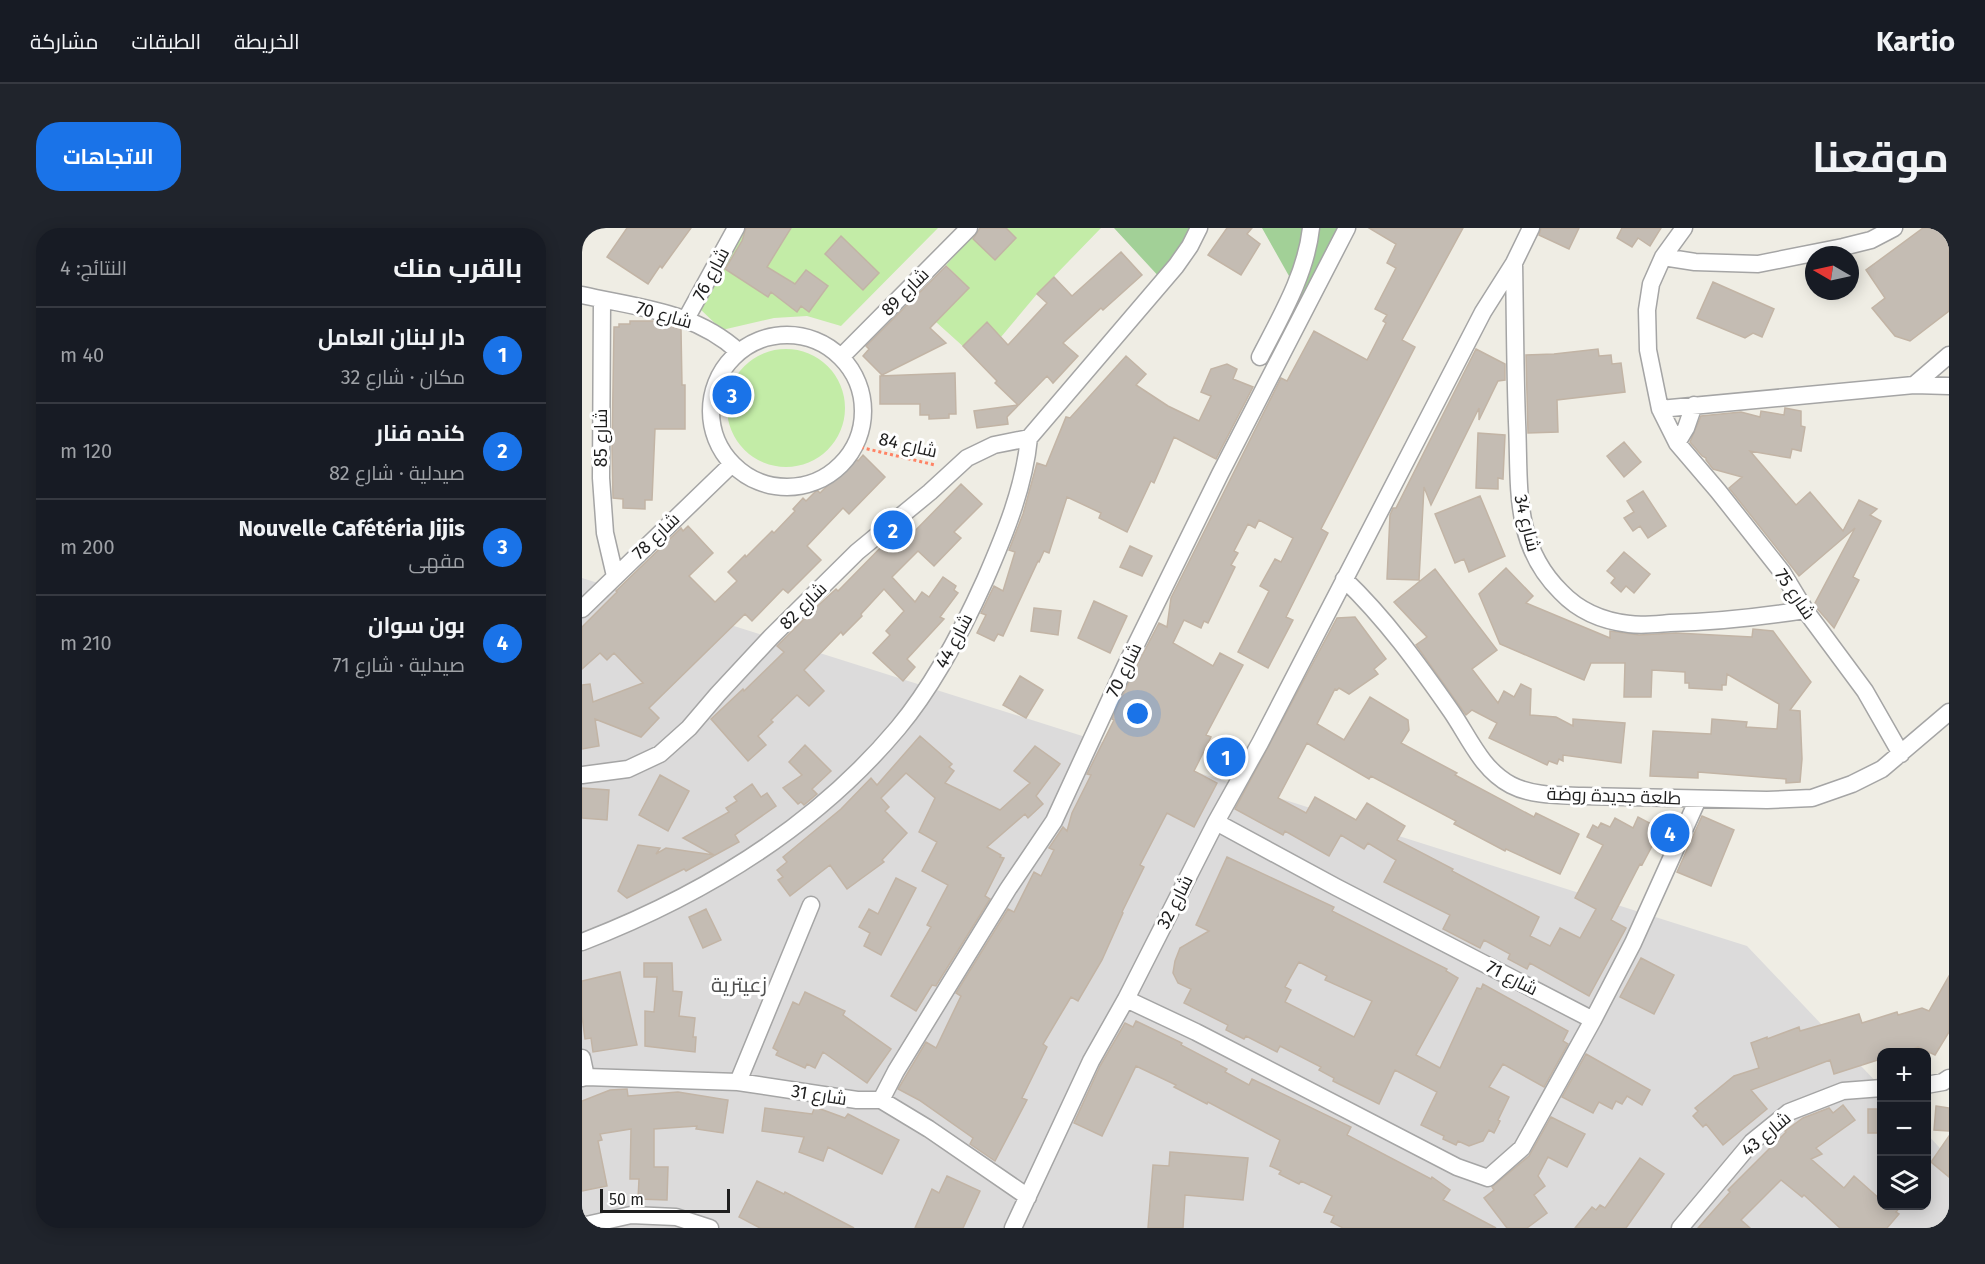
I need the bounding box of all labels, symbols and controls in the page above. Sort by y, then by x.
text: Kartio [1876,25,1955,58]
text: مشاركة [30,29,99,55]
text: الطبقات [132,29,201,55]
text: الخريطة [234,29,300,55]
button: الاتجاهات [36,122,181,191]
text: موقعنا [1812,133,1949,183]
street label: شارع 76 [688,244,735,305]
north arrow [1805,246,1859,300]
text: بالقرب منك [393,253,522,284]
text: النتائج: 4 [60,256,127,280]
street label: شارع 89 [876,263,934,321]
street label: شارع 70 [633,297,695,334]
text: دار لبنان العامل [318,324,465,351]
text: 40 m [60,343,104,367]
text: 1 [498,343,507,367]
text: مكان · شارع 32 [341,365,465,389]
pin: 3 [712,372,752,418]
street label: شارع 85 [590,409,613,467]
text: كنده فنار [376,420,465,447]
street label: شارع 84 [876,428,939,463]
text: 120 m [60,439,112,463]
text: 2 [497,439,508,463]
text: صيدلية · شارع 82 [329,461,465,485]
street label: شارع 34 [1508,492,1545,554]
street label: شارع 78 [628,508,685,565]
pin: 2 [874,508,912,552]
text: Nouvelle Cafétéria Jijis [238,515,465,542]
text: 200 m [60,535,115,559]
text: 3 [497,535,508,559]
text: مقهى [409,549,465,573]
street label: شارع 75 [1769,564,1820,624]
street label: شارع 82 [775,578,832,635]
street label: شارع 44 [930,610,978,673]
text: بون سوان [368,612,465,639]
text: 210 m [60,631,112,655]
text: 4 [497,631,508,655]
street label: شارع 70 [1102,639,1147,701]
text: صيدلية · شارع 71 [332,653,465,677]
your location [1123,699,1152,728]
pin: 1 [1206,734,1246,780]
street label: طلعة جديدة روضة [1546,783,1682,809]
pin: 4 [1650,810,1690,856]
street label: شارع 32 [1152,871,1199,933]
street label: شارع 71 [1482,956,1542,1001]
district label: زعيترية [711,972,767,998]
map controls [1877,1048,1931,1210]
button: + [1877,1048,1931,1102]
street label: شارع 31 [789,1080,848,1111]
button: − [1877,1102,1931,1156]
street label: شارع 43 [1737,1107,1796,1162]
button: layers [1877,1156,1931,1210]
scale bar [600,1186,730,1214]
text: 50 m [609,1190,644,1209]

